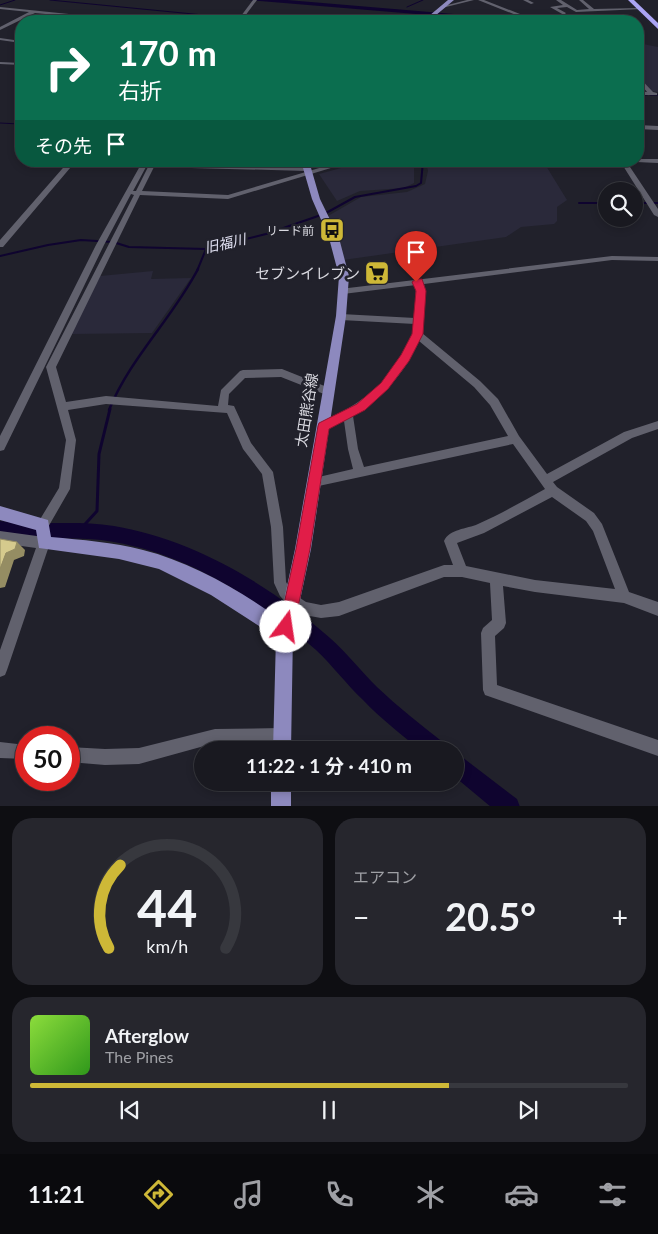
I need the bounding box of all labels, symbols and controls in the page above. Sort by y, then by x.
text: 170 m [118,31,217,73]
icon: right [35,35,100,100]
text: 右折 [118,77,162,104]
icon: arrive [102,130,130,158]
text: その先 [35,134,92,157]
map controls [598,182,643,227]
button: search [598,182,643,227]
bus stop icon: リード前 [319,217,345,243]
place label: リード前 [266,223,314,238]
water label: 旧福川 [203,230,249,256]
pin [395,231,437,282]
icon: arrive [402,238,430,266]
supermarket icon: セブンイレブン [364,260,390,286]
place label: セブンイレブン [255,264,360,282]
street label: 太田熊谷線 [291,372,321,448]
position arrow [259,600,311,652]
speed limit sign: 50 [15,726,80,791]
text: 11:22 · 1 分 · 410 m [246,754,412,777]
text: エアコン [353,867,417,886]
text: 44 [137,876,198,938]
text: 20.5° [445,893,536,939]
text: − [353,900,369,934]
text: + [612,900,628,934]
text: km/h [147,935,188,957]
text: Afterglow [105,1024,189,1047]
text: The Pines [105,1047,174,1066]
icon: previous [116,1096,144,1124]
icon: pause [315,1096,343,1124]
icon: next [514,1096,542,1124]
icon: directions [141,1177,176,1212]
icon: music [231,1177,266,1212]
icon: phone [322,1177,357,1212]
icon: climate [413,1177,448,1212]
icon: car [504,1177,539,1212]
icon: filters [595,1177,630,1212]
text: 11:21 [28,1181,85,1208]

